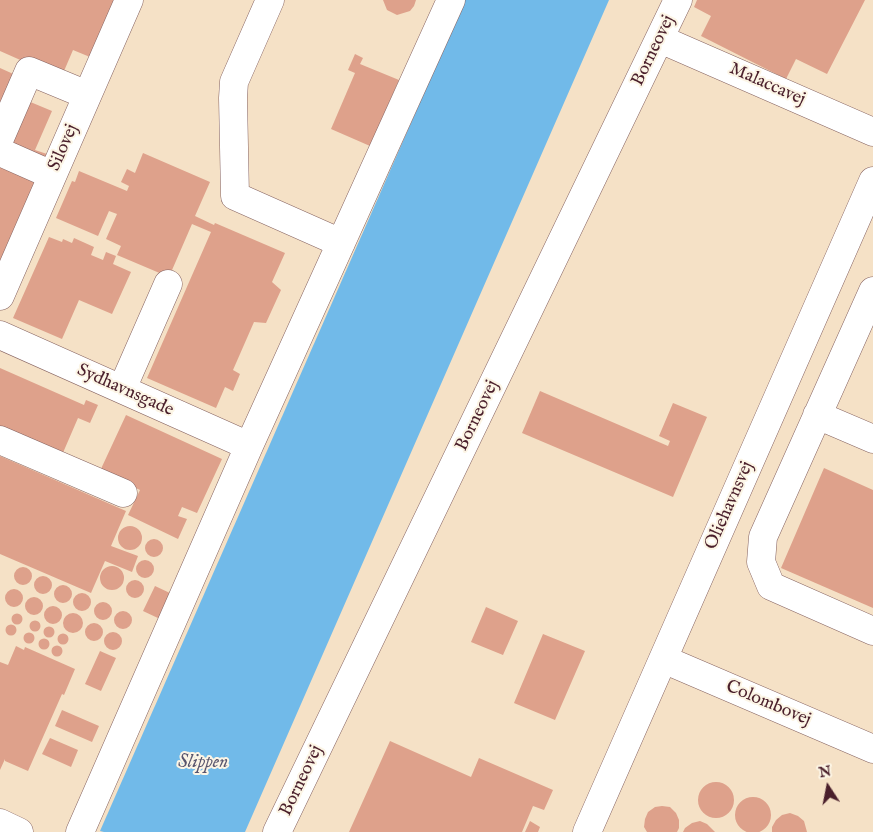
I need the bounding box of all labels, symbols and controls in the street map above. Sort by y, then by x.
street label: Borneovej [628,12,680,90]
street label: Malaccavej [726,59,808,111]
street label: Silovej [44,121,84,175]
street label: Sydhavnsgade [73,360,177,422]
street label: Borneovej [452,377,504,455]
street label: Oliehavnsvej [701,459,759,553]
street label: Colombovej [722,676,814,732]
street label: Borneovej [276,742,328,820]
water label: Slippen [178,752,228,774]
north arrow [803,762,853,812]
text: N [817,762,833,782]

